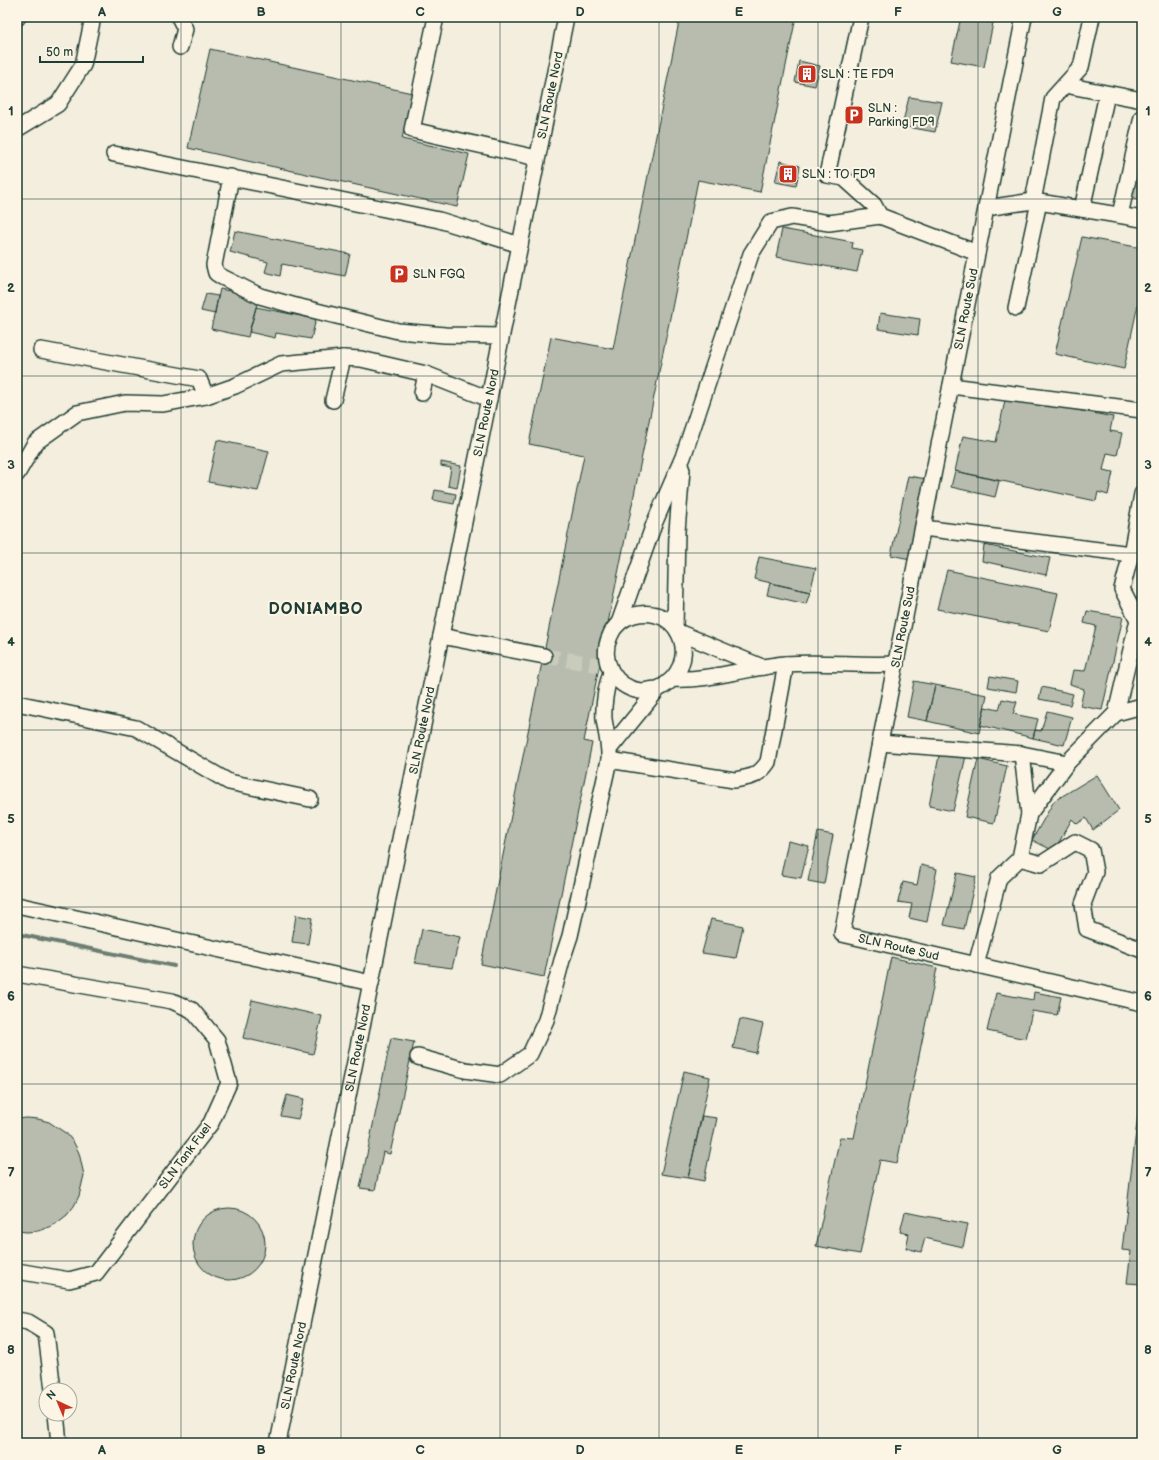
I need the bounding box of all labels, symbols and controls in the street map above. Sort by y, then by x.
text: A [97,4,106,20]
text: B [256,4,266,20]
text: C [415,4,425,20]
text: D [575,4,585,20]
text: E [735,4,744,20]
text: F [894,4,902,20]
text: G [1052,4,1062,20]
scale bar [40,38,143,64]
text: 50 m [46,45,73,60]
street label: SLN Route Nord [535,50,567,140]
building icon: SLN : TE FD9 [796,63,818,85]
place label: SLN : TE FD9 [821,67,894,82]
place label: SLN : Parking FD9 [868,101,935,130]
text: 1 [8,103,14,119]
text: 1 [1145,103,1151,119]
parking icon: SLN : Parking FD9 [843,104,865,126]
building icon: SLN : TO FD9 [777,163,799,185]
place label: SLN : TO FD9 [802,167,875,182]
parking icon: SLN FGQ [388,263,410,285]
place label: SLN FGQ [413,267,466,282]
street label: SLN Route Sud [951,267,982,351]
text: 2 [7,280,15,296]
text: 2 [1144,280,1152,296]
street label: SLN Route Nord [470,368,503,458]
text: 3 [7,457,15,473]
text: 3 [1144,457,1152,473]
street label: SLN Route Sud [888,585,919,669]
district label: DONIAMBO [269,600,363,619]
text: 4 [7,634,15,650]
text: 4 [1144,634,1152,650]
street label: SLN Route Nord [406,685,439,776]
text: 5 [7,811,15,827]
text: 5 [1144,811,1152,827]
street label: SLN Route Sud [857,931,941,964]
text: 6 [7,988,15,1004]
text: 6 [1144,988,1152,1004]
street label: SLN Route Nord [342,1003,374,1093]
street label: SLN Tank Fuel [156,1121,215,1192]
text: 7 [7,1165,15,1181]
text: 7 [1144,1165,1152,1181]
street label: SLN Route Nord [278,1320,310,1411]
text: 8 [7,1342,15,1358]
text: 8 [1144,1342,1152,1358]
north arrow [38,1382,78,1422]
text: N [44,1388,59,1403]
text: A [97,1442,106,1458]
text: B [256,1442,266,1458]
text: C [415,1442,425,1458]
text: D [575,1442,585,1458]
text: E [735,1442,744,1458]
text: F [894,1442,902,1458]
text: G [1052,1442,1062,1458]

